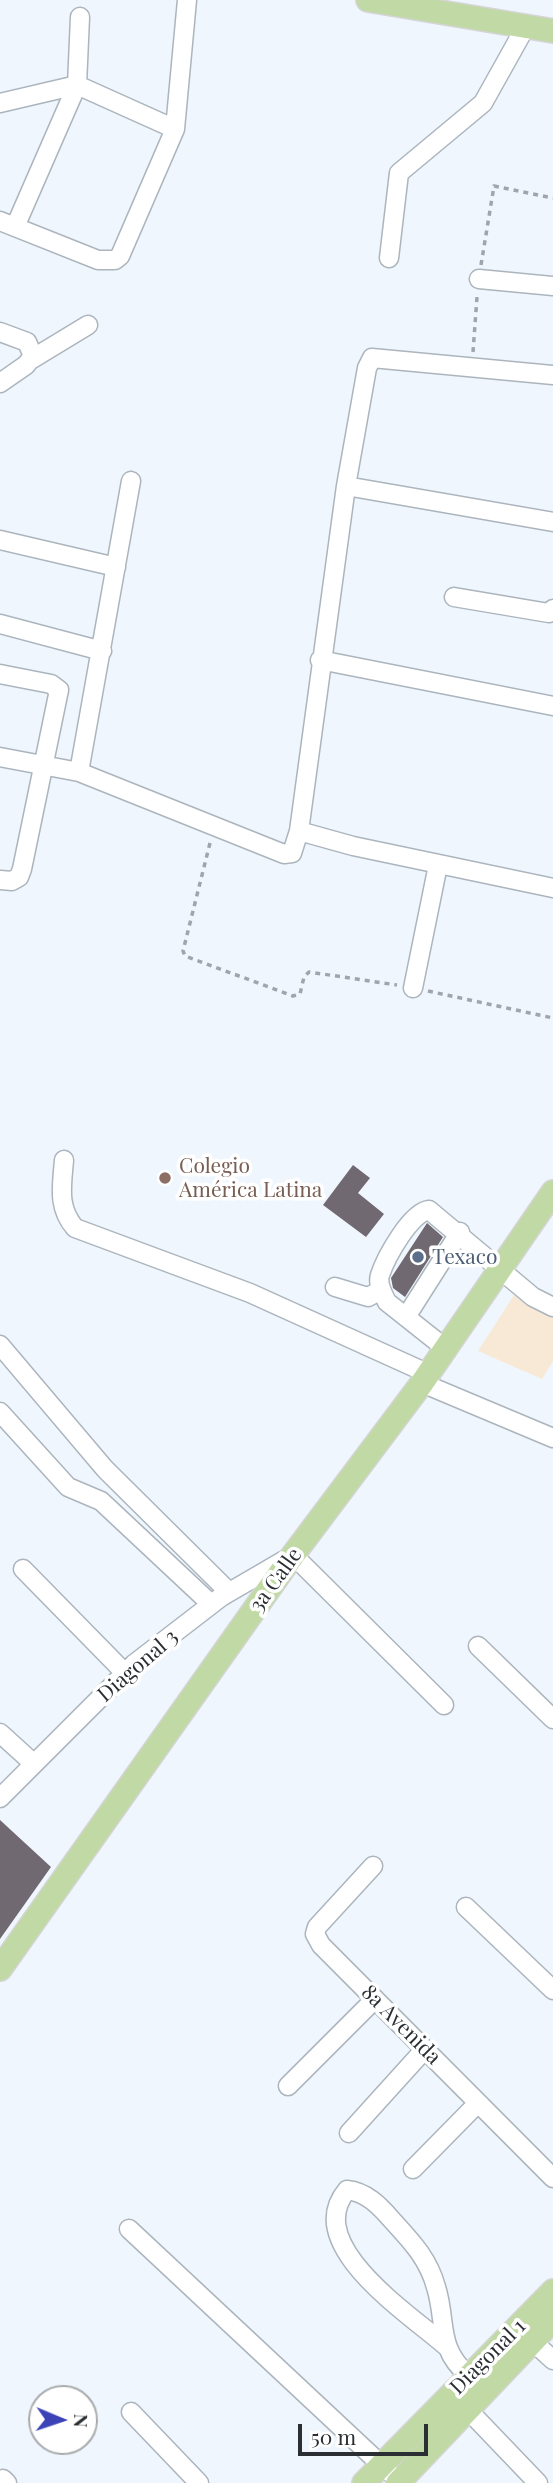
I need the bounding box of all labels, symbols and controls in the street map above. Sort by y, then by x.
place label: Colegio América Latina [179,1153,322,1203]
marker: Colegio América Latina [157,1170,173,1186]
place label: Texaco [432,1244,498,1270]
marker: Texaco [410,1249,426,1265]
street label: 3a Calle [245,1543,307,1617]
street label: Diagonal 3 [93,1624,183,1708]
street label: 8a Avenida [356,1980,446,2070]
street label: Diagonal 1 [445,2314,531,2400]
north arrow [28,2385,98,2455]
scale bar [301,2410,430,2454]
text: N [69,2413,95,2428]
text: 50 m [311,2422,356,2450]

